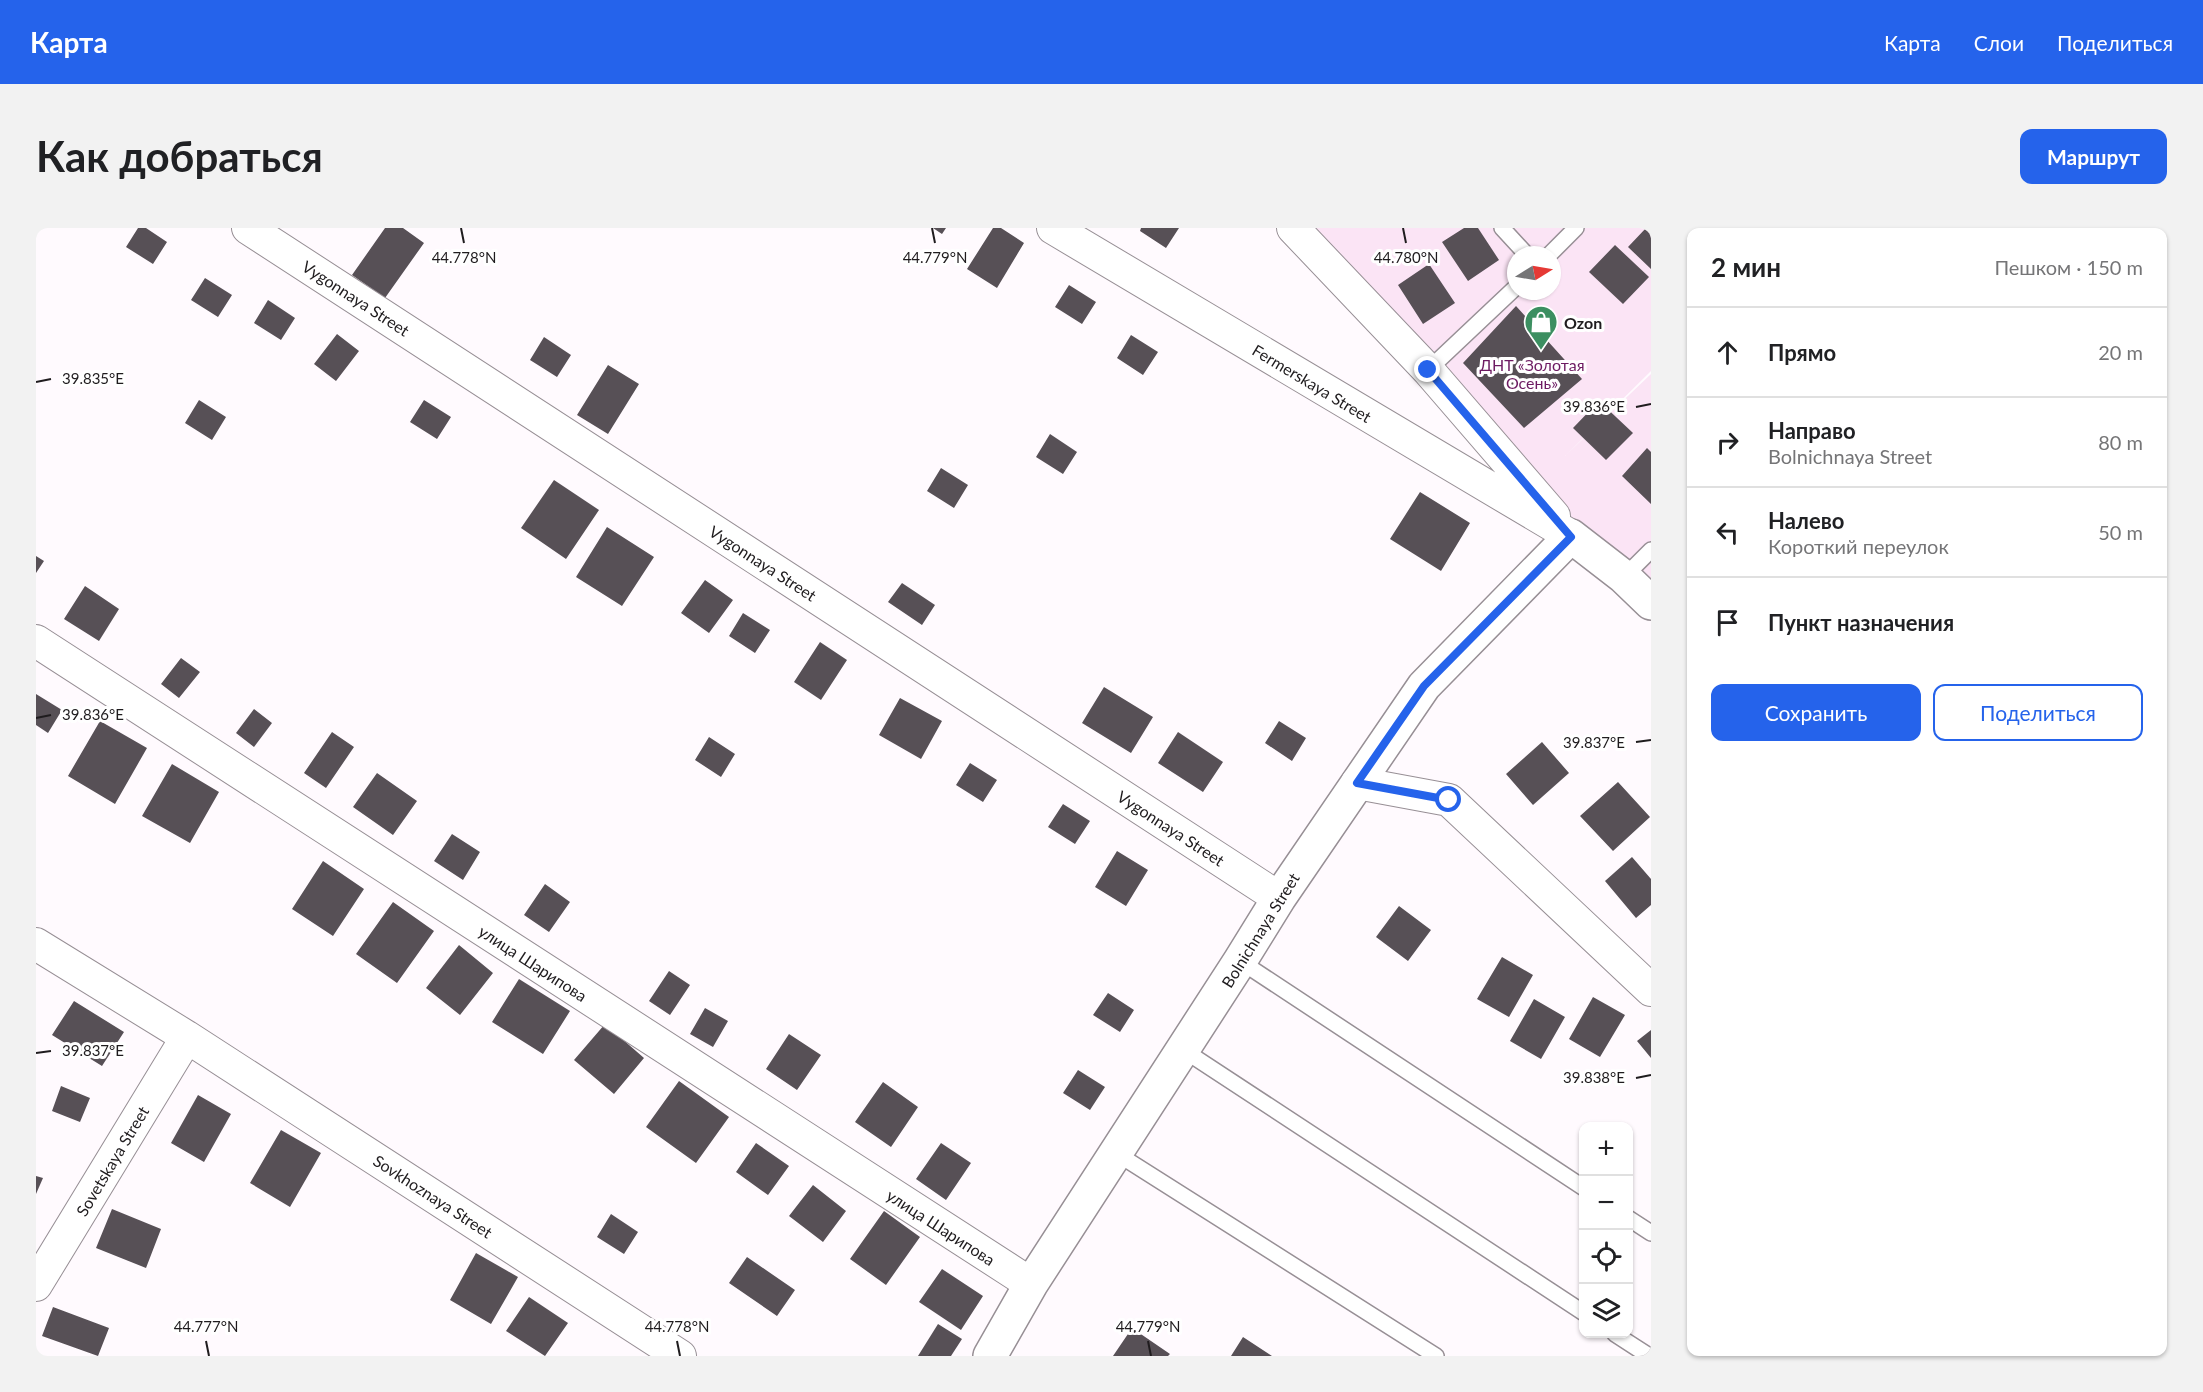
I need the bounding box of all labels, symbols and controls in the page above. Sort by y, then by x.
text: Карта [30,25,108,59]
text: Карта [1884,30,1941,55]
text: Слои [1974,30,2024,55]
text: Поделиться [2057,30,2173,55]
button: Маршрут [2020,129,2167,184]
text: Как добраться [36,131,323,181]
north arrow [1507,246,1561,300]
text: 44.778°N [432,248,496,266]
text: 44.779°N [903,248,967,266]
text: 44.780°N [1374,248,1438,266]
text: 2 мин [1711,251,1781,283]
text: Пешком · 150 m [1994,255,2143,279]
street label: Vygonnaya Street [299,256,413,340]
shop icon: Ozon [1523,304,1559,351]
place label: Ozon [1564,313,1602,332]
icon: ahead [1711,336,1744,369]
text: Прямо [1768,339,1836,366]
street label: Fermerskaya Street [1249,340,1375,426]
text: 20 m [2098,340,2143,364]
park label: ДНТ «Золотая Осень» [1479,355,1585,392]
route end [1414,356,1440,382]
text: 39.835°E [62,369,124,387]
text: 39.836°E [1563,397,1625,415]
text: Направо [1768,417,1856,444]
icon: right [1711,426,1744,459]
text: 80 m [2098,430,2143,454]
text: Bolnichnaya Street [1768,444,1932,468]
text: Налево [1768,507,1844,534]
icon: left [1711,516,1744,549]
text: 50 m [2098,520,2143,544]
street label: Vygonnaya Street [706,521,820,605]
text: Короткий переулок [1768,534,1949,558]
icon: arrive [1711,606,1744,639]
text: Пункт назначения [1768,609,1954,636]
button: Сохранить [1711,684,1921,741]
button: Поделиться [1933,684,2143,741]
text: 39.836°E [62,705,124,723]
text: 39.837°E [1563,733,1625,751]
street label: Vygonnaya Street [1114,786,1228,870]
route start [1435,786,1461,812]
street label: Bolnichnaya Street [1217,869,1303,991]
street label: улица Шарипова [475,921,591,1005]
text: 39.837°E [62,1041,124,1059]
text: 39.838°E [1563,1068,1625,1086]
street label: Sovetskaya Street [72,1102,152,1219]
map controls [1579,1122,1633,1338]
button: + [1579,1122,1633,1176]
street label: Sovkhoznaya Street [370,1150,496,1242]
button: − [1579,1176,1633,1230]
street label: улица Шарипова [883,1185,999,1269]
button: locate [1579,1230,1633,1284]
button: layers [1579,1284,1633,1338]
text: 44.777°N [174,1317,238,1335]
text: 44.778°N [645,1317,709,1335]
text: 44.779°N [1116,1317,1180,1335]

